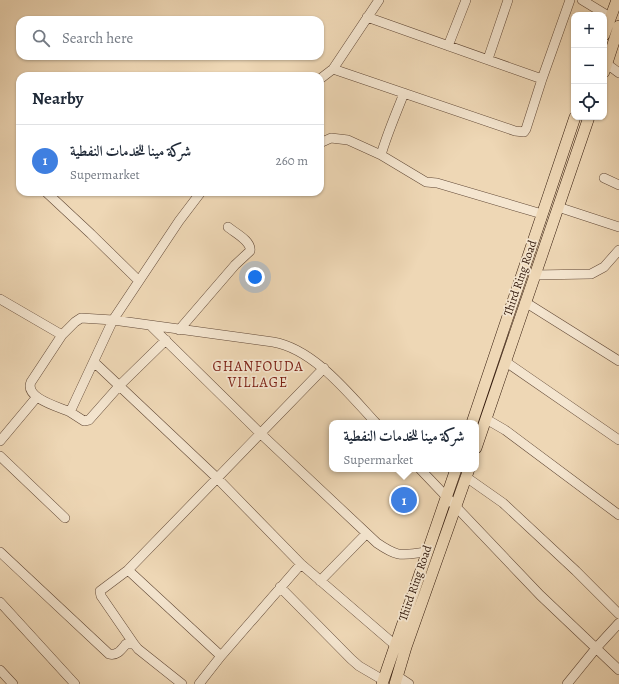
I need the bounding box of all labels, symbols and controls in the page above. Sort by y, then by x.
map controls [571,12,607,120]
button: + [571,12,607,48]
search box [16,16,324,60]
icon: search [30,27,52,49]
text: Search here [62,28,133,48]
button: − [571,48,607,84]
button: locate [571,84,607,120]
text: Nearby [32,87,83,110]
text: شركة مينا للخدمات النفطية [70,141,191,161]
text: 1 [43,152,47,169]
text: 260 m [275,152,308,169]
text: Supermarket [70,166,140,183]
street label: Third Ring Road [500,237,541,318]
your location [245,267,265,287]
district label: GHANFOUDA VILLAGE [212,357,304,392]
popup [329,420,479,472]
text: شركة مينا للخدمات النفطية [343,426,465,446]
text: Supermarket [343,451,413,468]
pin: 1 [391,485,417,515]
street label: Third Ring Road [395,542,436,623]

